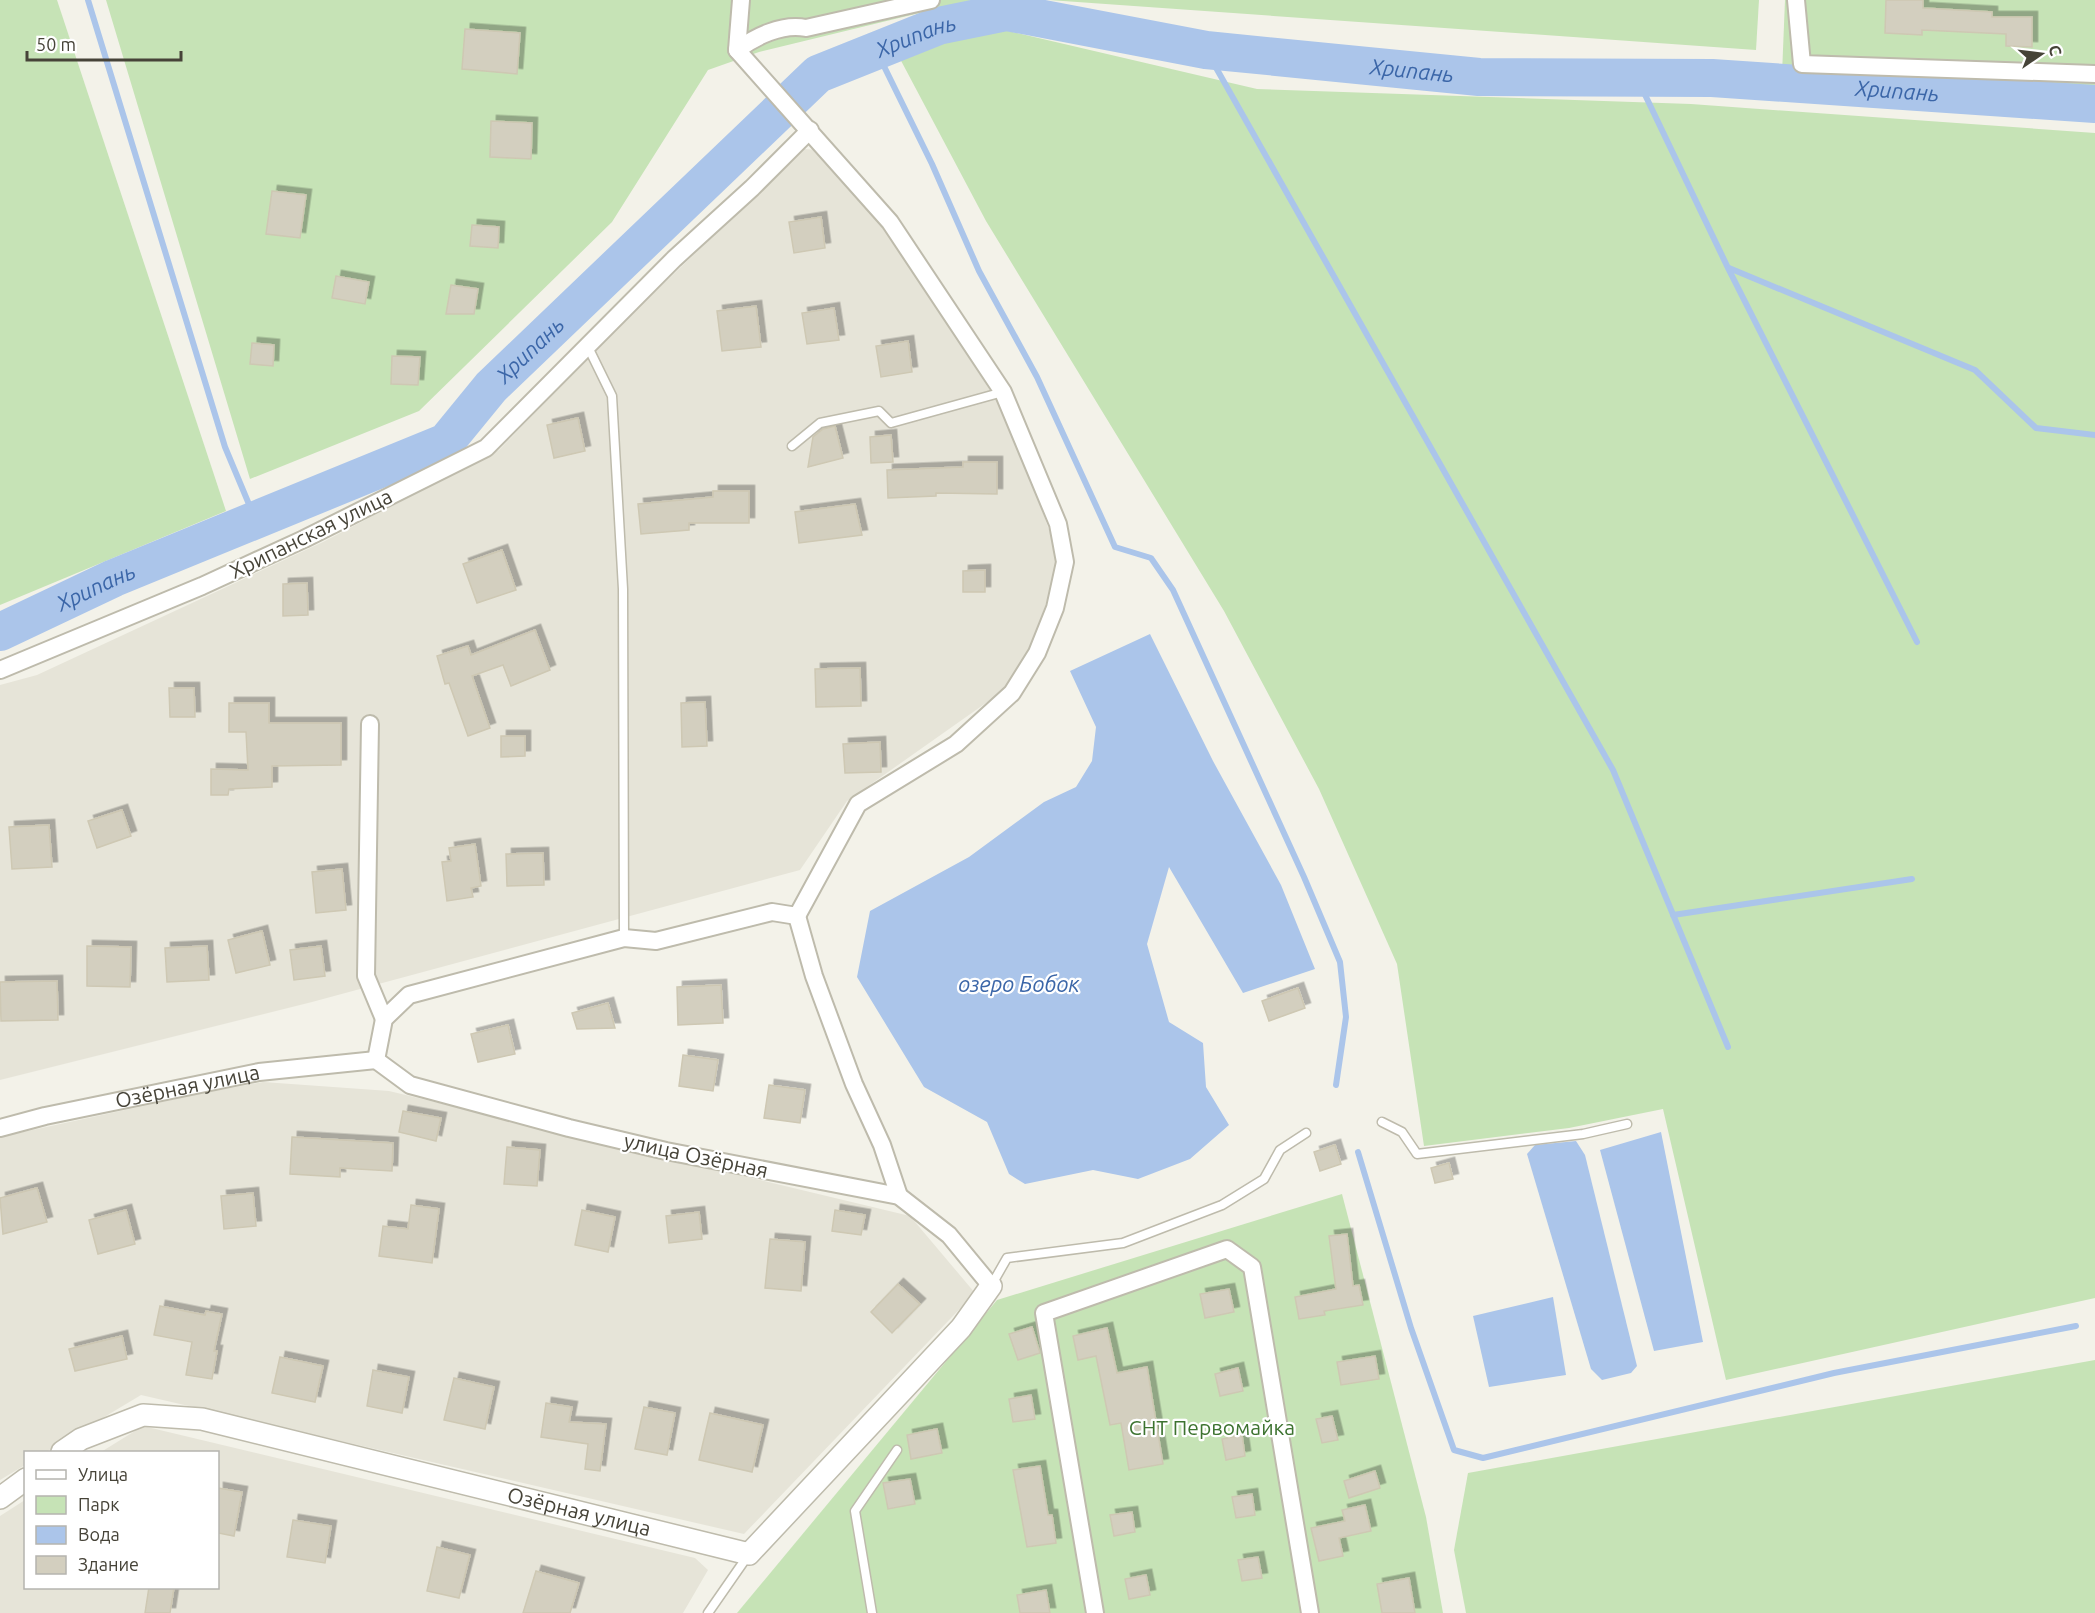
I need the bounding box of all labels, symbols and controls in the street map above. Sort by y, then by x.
water label: Хрипань [870,10,958,62]
scale bar [27,24,182,62]
north arrow [2011,24,2071,84]
text: 50 m [36,34,76,54]
text: С [2046,43,2066,58]
water label: Хрипань [1367,53,1455,86]
water label: Хрипань [1853,75,1940,105]
water label: Хрипань [489,311,569,389]
street label: Хрипанская улица [225,483,396,583]
water label: Хрипань [50,558,139,616]
water label: озеро Бобок [958,971,1080,996]
street label: Озёрная улица [113,1059,262,1112]
street label: улица Озёрная [622,1128,771,1182]
park label: СНТ Первомайка [1129,1415,1295,1439]
legend [24,1451,219,1589]
text: Улица [78,1464,128,1484]
street label: Озёрная улица [505,1482,653,1540]
text: Парк [78,1494,119,1514]
text: Вода [78,1524,120,1544]
text: Здание [78,1554,139,1574]

